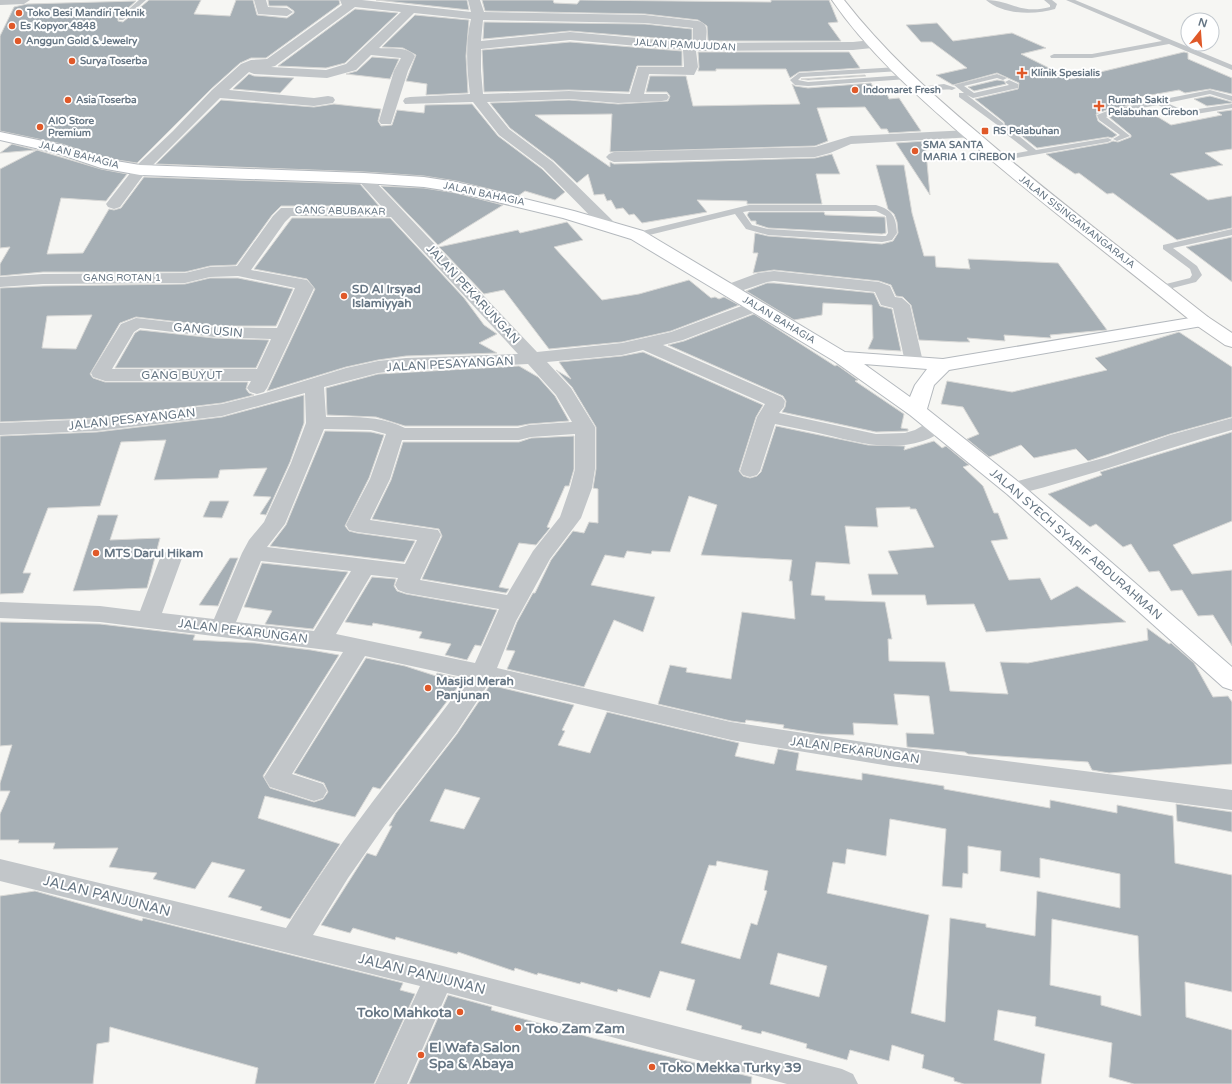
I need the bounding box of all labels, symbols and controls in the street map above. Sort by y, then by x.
place label: Toko Besi Mandiri Teknik [26,7,145,19]
marker: Toko Besi Mandiri Teknik [14,8,24,18]
north arrow [1180,12,1220,52]
text: N [1197,15,1209,30]
place label: Es Kopyor 4848 [20,20,96,32]
marker: Es Kopyor 4848 [7,21,17,31]
place label: Anggun Gold & Jewelry [26,35,138,47]
marker: Anggun Gold & Jewelry [13,36,23,46]
street label: JALAN PAMUJUDAN [634,36,736,54]
place label: Surya Toserba [80,55,148,67]
marker: Surya Toserba [67,56,77,66]
marker: Klinik Spesialis [1016,67,1028,79]
place label: Klinik Spesialis [1031,67,1100,79]
place label: Indomaret Fresh [863,84,941,96]
marker: Indomaret Fresh [850,85,860,95]
place label: Asia Toserba [76,94,137,106]
place label: Rumah Sakit Pelabuhan Cirebon [1108,94,1198,118]
marker: Asia Toserba [63,95,73,105]
marker: Rumah Sakit Pelabuhan Cirebon [1093,100,1105,112]
place label: AIO Store Premium [48,115,94,139]
marker: AIO Store Premium [35,122,45,132]
place label: RS Pelabuhan [993,125,1059,137]
marker: RS Pelabuhan [980,126,990,136]
street label: JALAN BAHAGIA [37,138,121,172]
place label: SMA SANTA MARIA 1 CIREBON [923,139,1015,163]
marker: SMA SANTA MARIA 1 CIREBON [910,146,920,156]
street label: JALAN SISINGAMANGARAJA [1017,173,1137,271]
street label: JALAN BAHAGIA [442,180,526,208]
street label: GANG ABUBAKAR [295,204,385,218]
street label: JALAN PEKARUNGAN [423,242,523,346]
street label: GANG ROTAN 1 [83,272,161,284]
place label: SD Al Irsyad Islamiyyah [352,282,421,311]
marker: SD Al Irsyad Islamiyyah [339,291,349,301]
street label: JALAN BAHAGIA [740,294,818,346]
street label: GANG USIN [173,320,243,340]
street label: JALAN PESAYANGAN [386,354,514,374]
street label: GANG BUYUT [141,368,223,382]
street label: JALAN PESAYANGAN [68,405,196,433]
street label: JALAN SYECH SYARIF ABDURAHMAN [987,465,1165,623]
place label: MTS Darul Hikam [104,546,203,560]
marker: MTS Darul Hikam [91,548,101,558]
street label: JALAN PEKARUNGAN [177,616,309,646]
place label: Masjid Merah Panjunan [436,674,514,703]
marker: Masjid Merah Panjunan [423,683,433,693]
street label: JALAN PEKARUNGAN [789,734,921,766]
street label: JALAN PANJUNAN [42,872,172,920]
street label: JALAN PANJUNAN [357,950,487,998]
place label: Toko Mahkota [356,1004,452,1021]
marker: Toko Mahkota [455,1007,465,1017]
place label: Toko Zam Zam [525,1020,625,1037]
marker: Toko Zam Zam [513,1023,523,1033]
place label: El Wafa Salon Spa & Abaya [429,1039,520,1072]
marker: El Wafa Salon Spa & Abaya [416,1050,426,1060]
place label: Toko Mekka Turky 39 [659,1059,802,1076]
marker: Toko Mekka Turky 39 [647,1062,657,1072]

